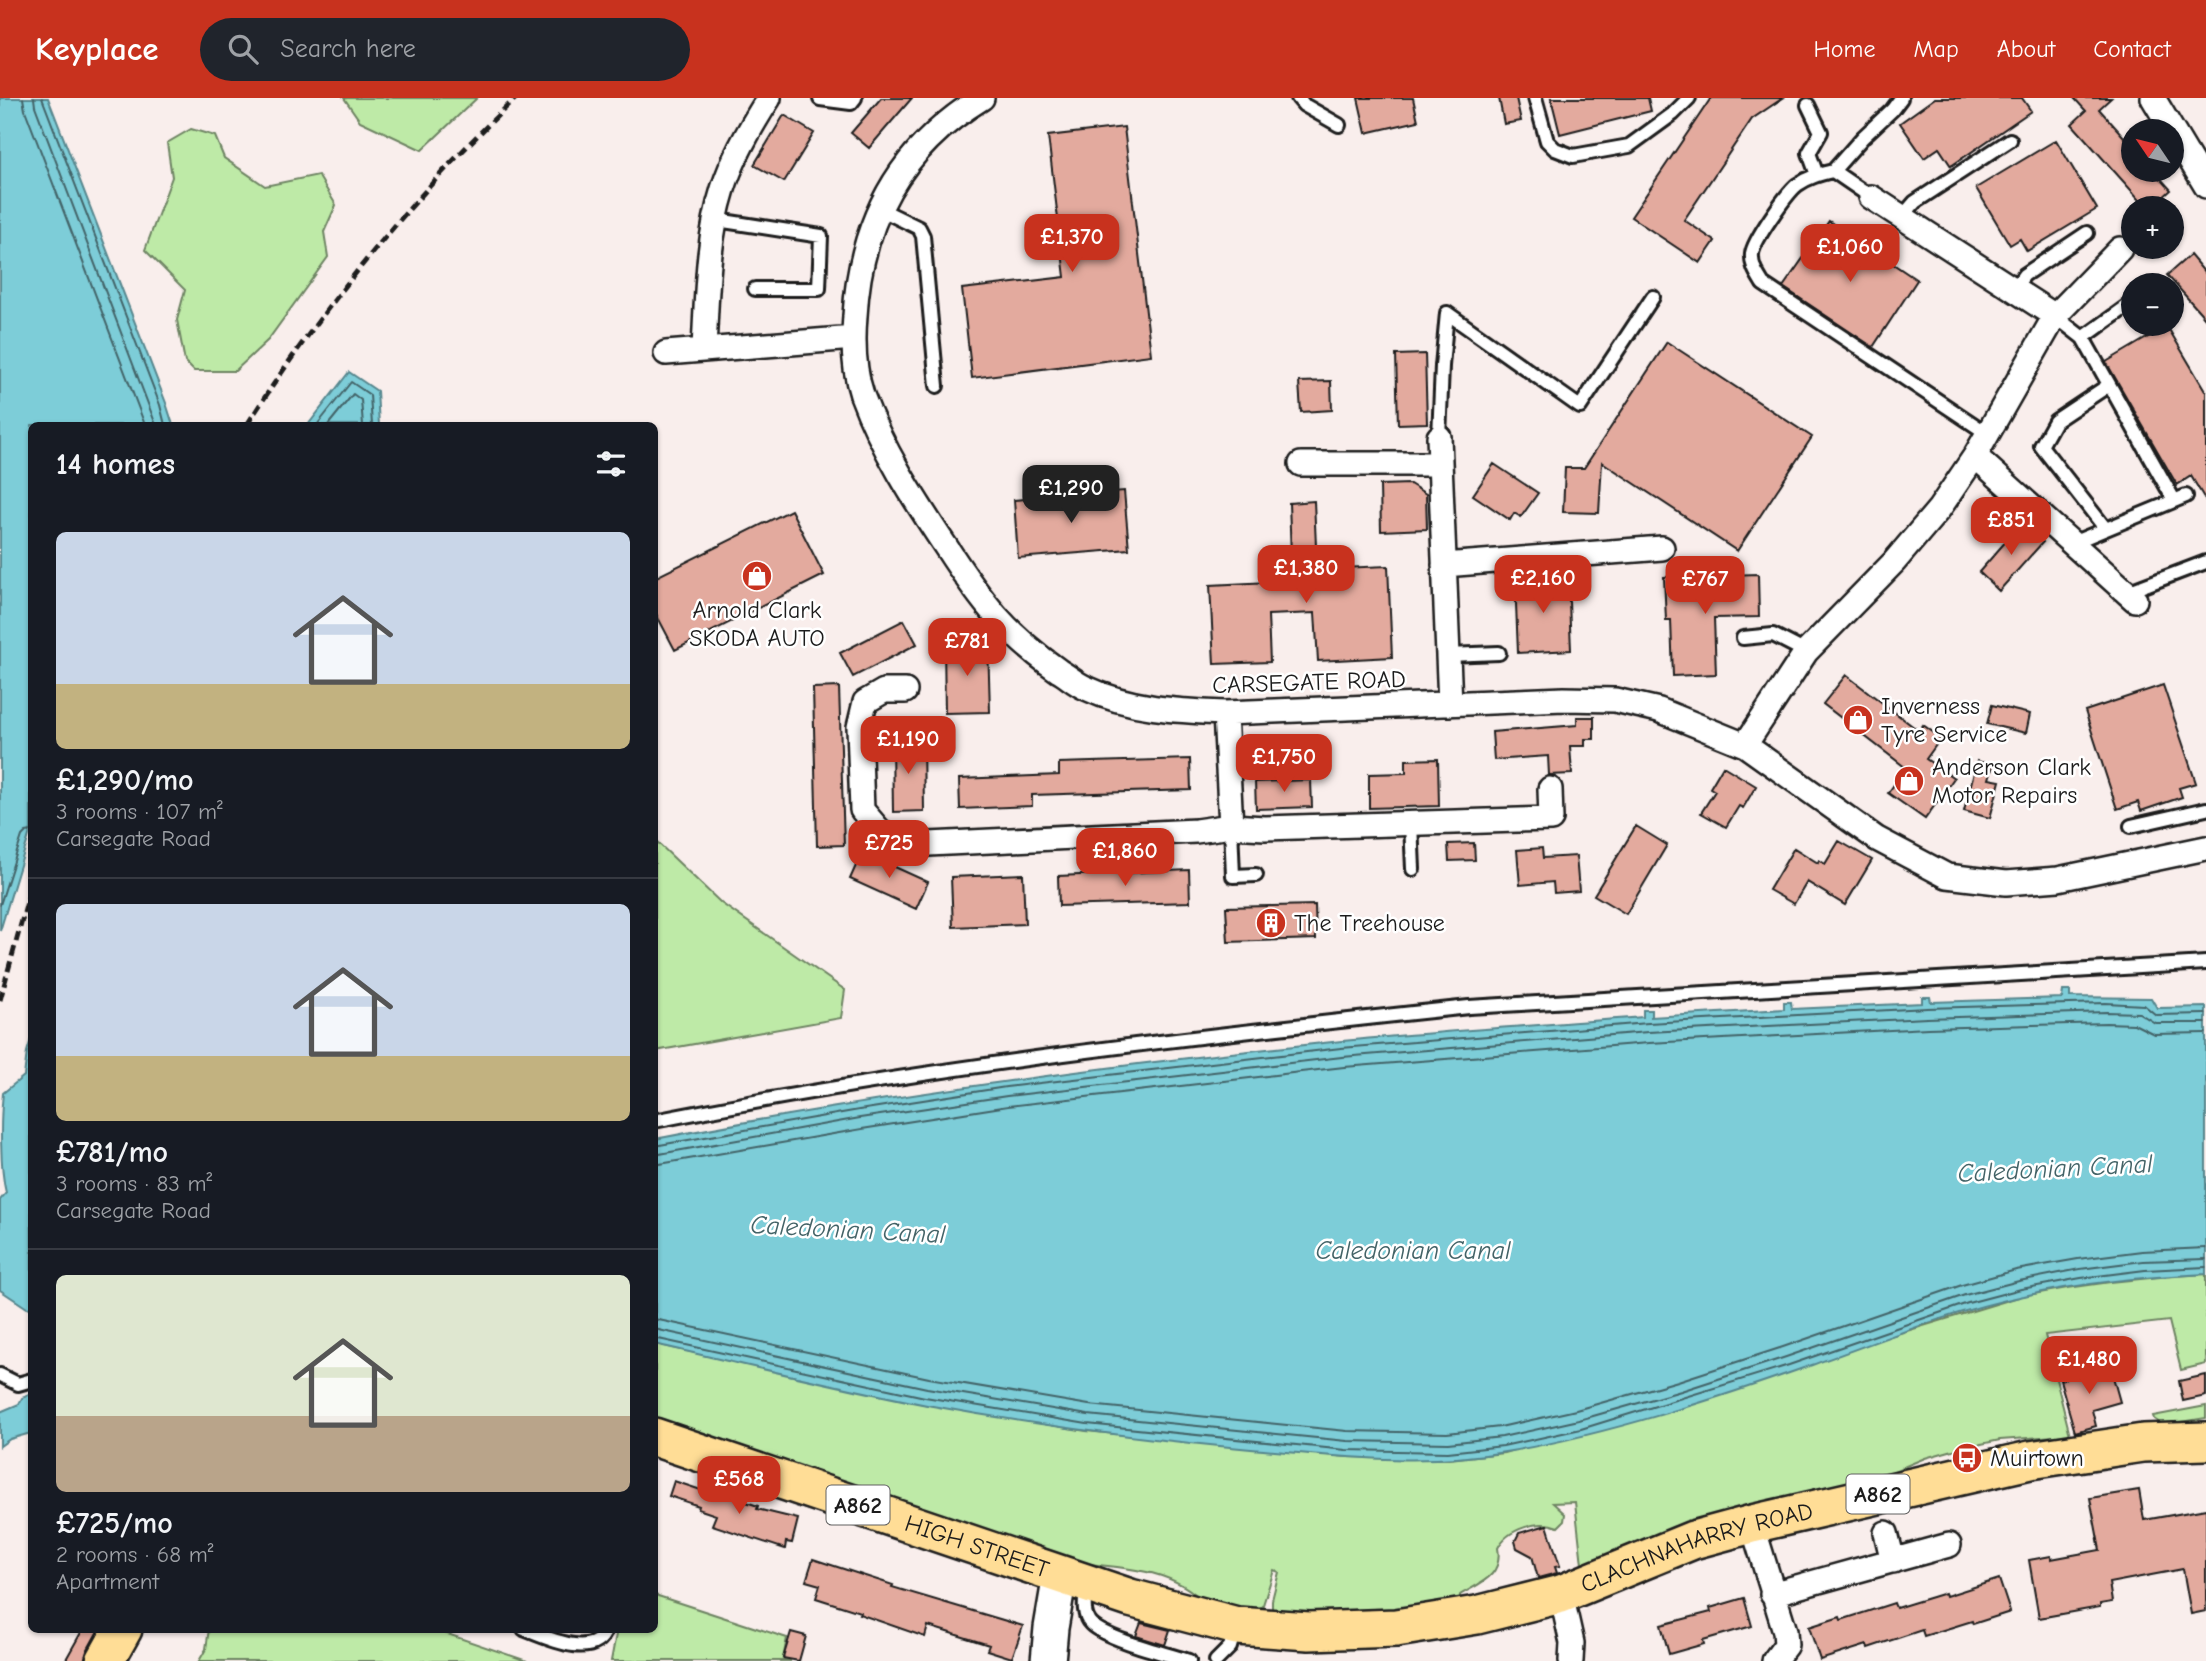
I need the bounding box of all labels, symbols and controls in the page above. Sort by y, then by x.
search box [200,18,690,81]
text: Keyplace [35,30,158,68]
icon: search [224,30,262,68]
text: Search here [280,34,416,64]
text: Home [1814,35,1875,63]
text: Map [1913,35,1959,63]
text: About [1997,35,2055,63]
text: Contact [2093,35,2171,63]
north arrow [2121,119,2184,182]
map controls [2121,119,2184,336]
button: + [2121,196,2184,259]
pin: £1,370 [1015,214,1129,274]
text: £1,370 [1040,223,1104,250]
pin: £1,060 [1793,225,1907,284]
text: £1,060 [1817,233,1883,260]
button: − [2121,273,2184,336]
icon: filters [592,445,630,483]
text: 14 homes [56,447,175,482]
pin: £1,290 [1014,466,1128,525]
text: £1,290 [1038,474,1104,501]
pin: £851 [1970,498,2052,557]
text: £851 [1987,506,2035,533]
pin: £1,380 [1249,546,1363,605]
text: £1,380 [1274,554,1338,581]
pin: £2,160 [1486,556,1600,615]
pin: £767 [1664,556,1746,616]
shop icon: Arnold Clark SKODA AUTO [740,559,774,593]
text: £2,160 [1510,564,1576,591]
text: £767 [1682,565,1728,592]
icon: home [280,577,406,703]
place label: Arnold Clark SKODA AUTO [689,596,825,652]
pin: £781 [926,618,1008,678]
text: £781 [944,627,990,654]
street label: CARSEGATE ROAD [1212,665,1406,699]
place label: Inverness Tyre Service [1881,692,2007,748]
shop icon: Inverness Tyre Service [1841,703,1875,737]
pin: £1,190 [851,716,965,776]
text: £1,190 [877,725,939,752]
pin: £1,750 [1227,734,1341,794]
text: £1,750 [1252,743,1316,770]
place label: Anderson Clark Motor Repairs [1932,753,2091,809]
text: £1,290/mo [56,763,194,798]
shop icon: Anderson Clark Motor Repairs [1892,764,1926,798]
text: 3 rooms · 107 m² [56,798,223,825]
pin: £725 [848,820,930,880]
text: Carsegate Road [56,825,211,852]
pin: £1,860 [1068,828,1182,888]
text: £725 [864,829,914,856]
text: £1,860 [1092,837,1158,864]
building icon: The Treehouse [1254,906,1288,940]
place label: The Treehouse [1294,909,1445,937]
icon: home [280,949,406,1075]
text: £781/mo [56,1135,168,1170]
water label: Caledonian Canal [1957,1149,2154,1189]
text: 3 rooms · 83 m² [56,1170,212,1197]
text: Carsegate Road [56,1197,211,1224]
water label: Caledonian Canal [750,1210,946,1250]
water label: Caledonian Canal [1315,1236,1511,1266]
icon: home [280,1320,406,1446]
pin: £1,480 [2032,1336,2146,1396]
text: £1,480 [2057,1345,2121,1372]
bus stop icon: Muirtown [1950,1441,1984,1475]
place label: Muirtown [1990,1444,2084,1472]
pin: £568 [698,1456,780,1516]
text: £568 [713,1465,765,1492]
road number: A862 [1846,1474,1910,1513]
road number: A862 [826,1486,890,1524]
street label: CLACHNAHARRY ROAD [1576,1496,1816,1599]
text: £725/mo [56,1506,173,1541]
street label: HIGH STREET [901,1509,1053,1584]
text: 2 rooms · 68 m² [56,1541,214,1568]
text: Apartment [56,1568,159,1595]

